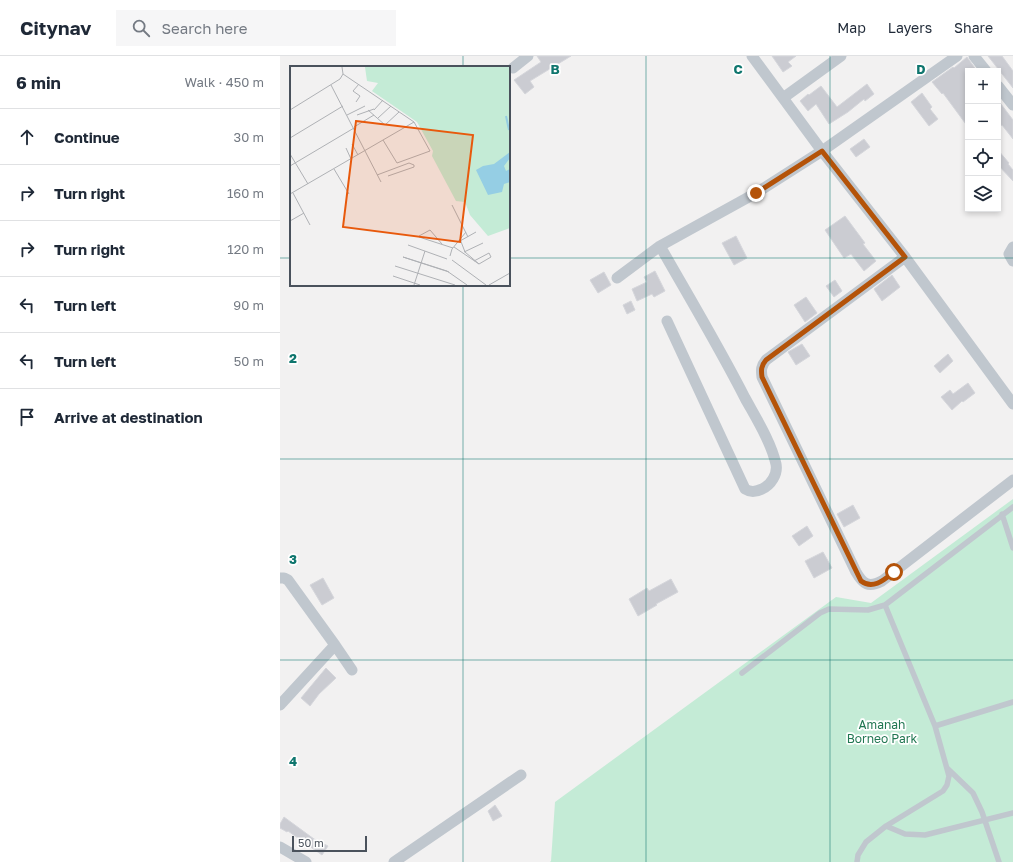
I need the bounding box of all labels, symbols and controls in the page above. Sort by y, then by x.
search box [116,10,396,46]
text: Citynav [20,16,92,39]
icon: search [130,17,152,39]
text: Search here [162,19,247,37]
text: Map [837,19,866,36]
text: Layers [888,19,932,36]
text: Share [954,19,993,36]
text: B [550,61,560,77]
text: C [733,61,743,77]
text: D [916,61,926,77]
inset map [290,66,510,286]
map controls [965,68,1001,212]
button: + [965,68,1001,104]
text: 6 min [16,72,61,93]
text: Walk · 450 m [185,74,264,90]
button: − [965,104,1001,140]
icon: ahead [16,126,38,148]
text: Continue [54,128,120,146]
text: 30 m [234,129,264,145]
button: locate [965,140,1001,176]
button: layers [965,176,1001,212]
icon: right [16,182,38,204]
text: Turn right [54,184,125,202]
route end [747,184,765,202]
text: 160 m [227,185,264,201]
icon: right [16,238,38,260]
text: Turn right [54,240,125,258]
text: 120 m [227,241,264,257]
icon: left [16,294,38,316]
text: Turn left [54,296,116,314]
text: 90 m [233,297,264,313]
icon: left [16,350,38,372]
text: 2 [289,350,297,366]
text: Turn left [54,352,116,370]
text: 50 m [234,353,264,369]
icon: arrive [16,406,38,428]
text: Arrive at destination [54,408,203,426]
text: 3 [289,551,297,567]
route start [885,563,903,581]
park label: Amanah Borneo Park [847,717,917,746]
text: 4 [289,753,297,769]
scale bar [292,834,367,853]
text: 50 m [298,836,324,849]

